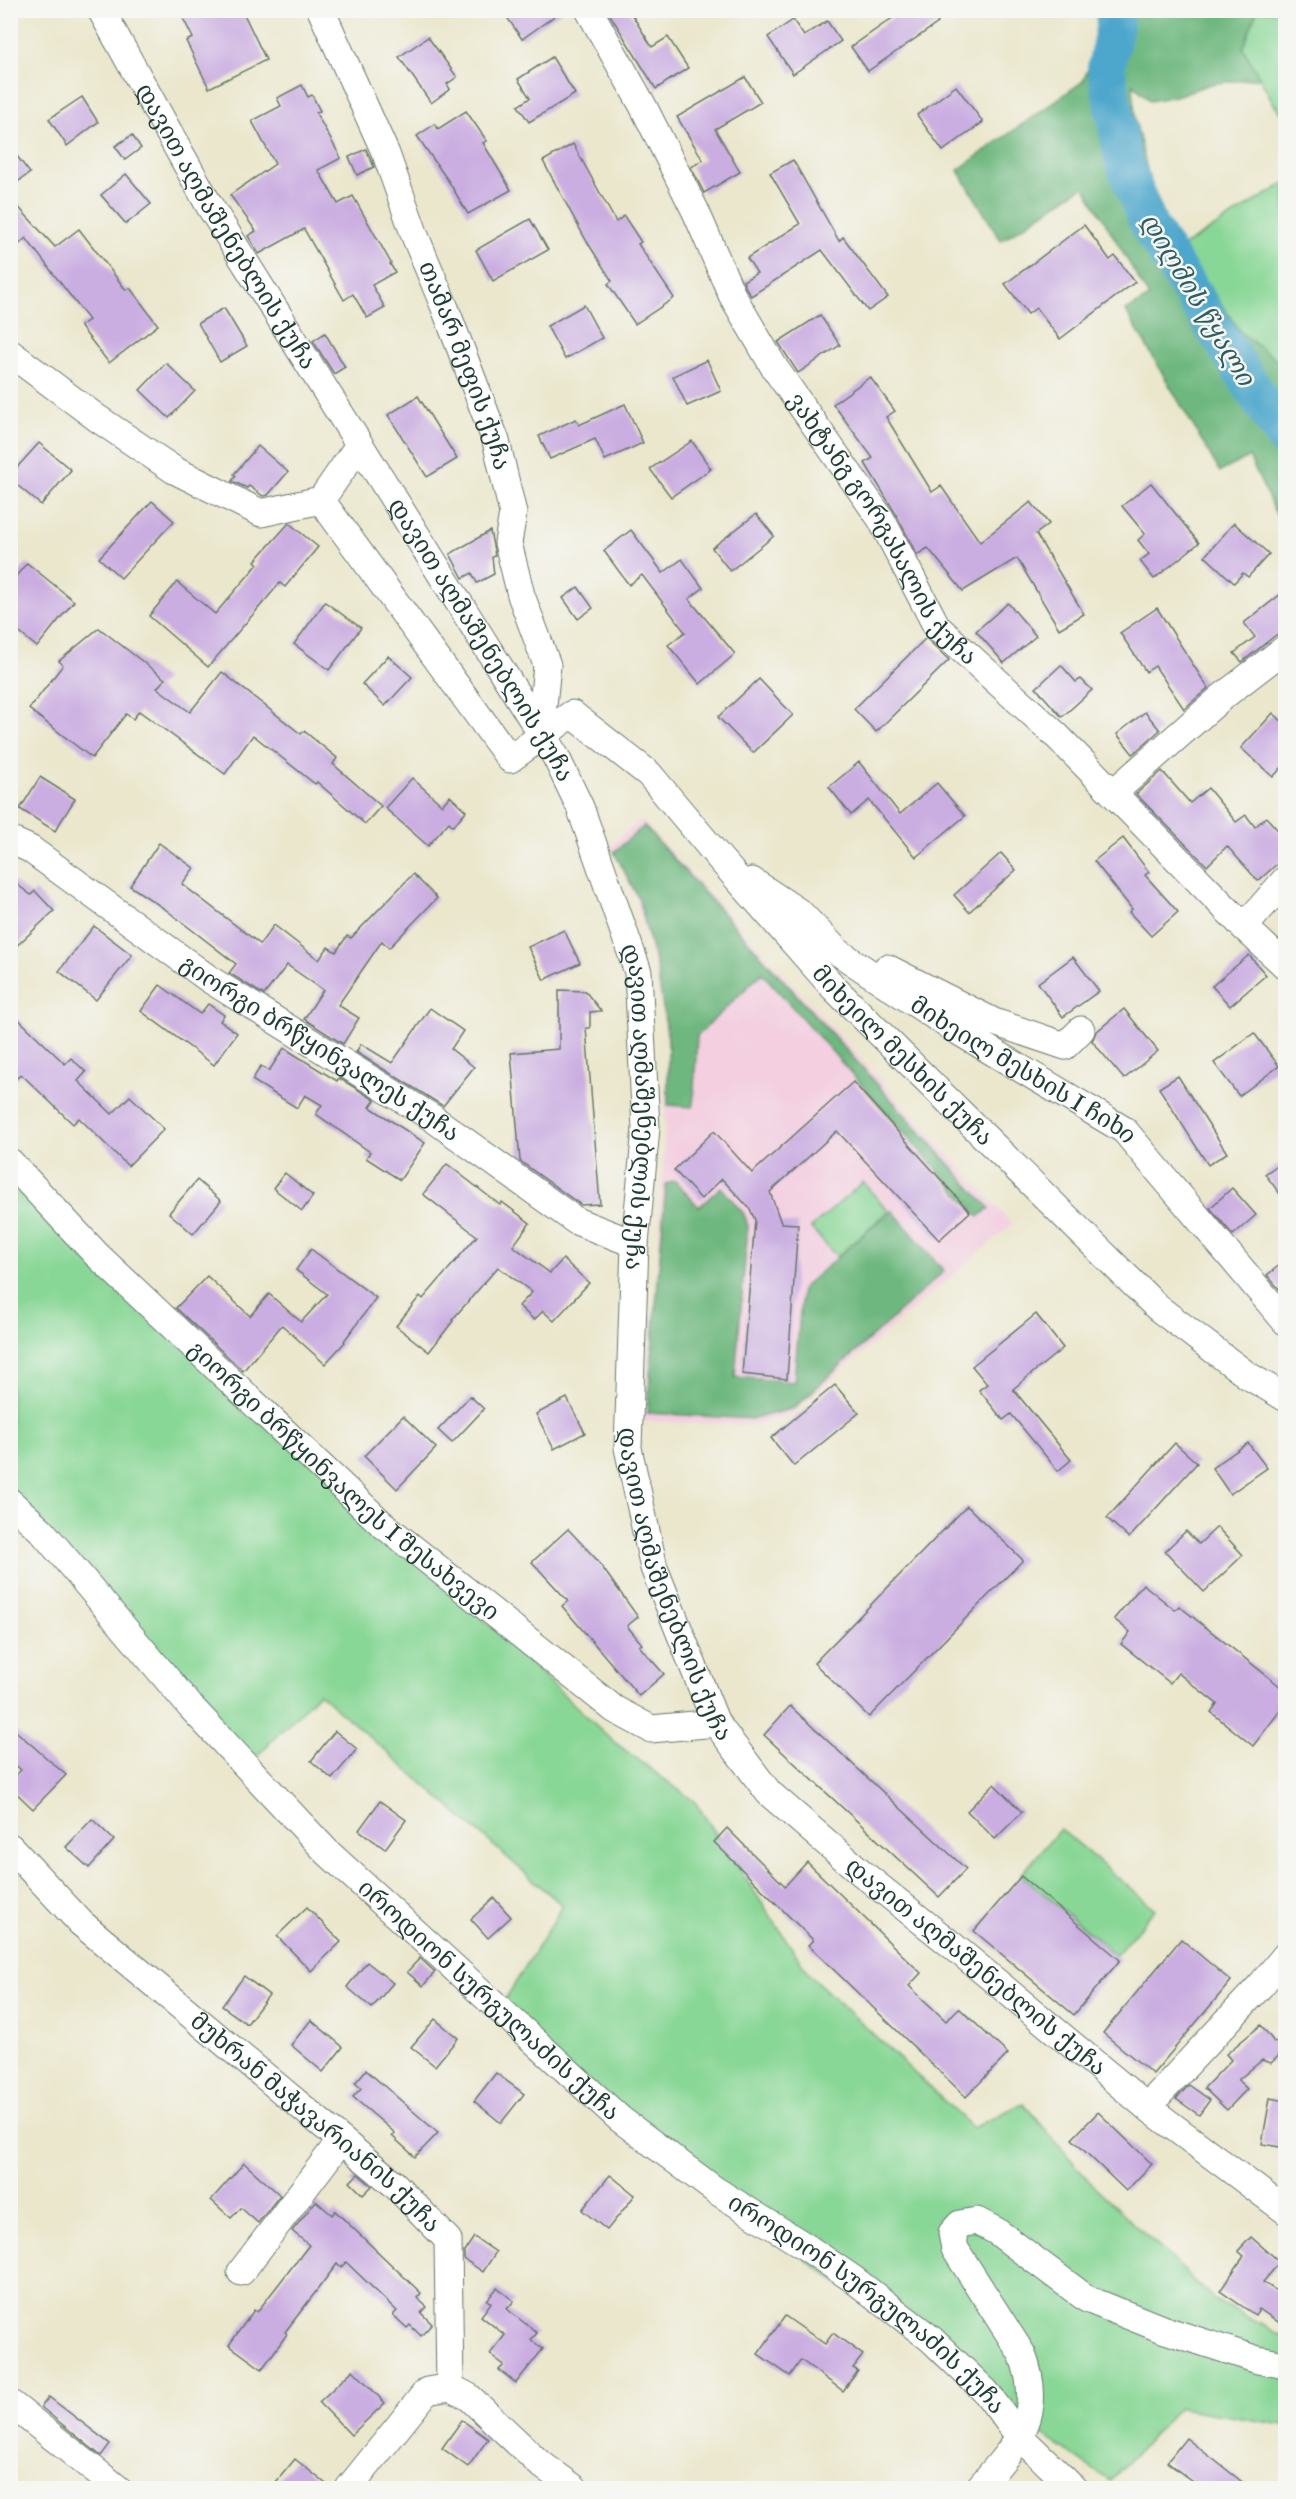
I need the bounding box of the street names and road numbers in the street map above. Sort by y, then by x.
street label: დავით აღმაშენებლის ქუჩა [129,78,324,375]
street label: თამარ მეფის ქუჩა [412,256,517,473]
street label: ვახტანგ გორგასალის ქუჩა [781,386,984,671]
street label: დავით აღმაშენებლის ქუჩა [382,492,580,786]
street label: დავით აღმაშენებლის ქუჩა [614,939,661,1271]
street label: გიორგი ბრწყინვალეს ქუჩა [174,948,466,1148]
street label: მიხეილ მესხის ქუჩა [806,959,1000,1152]
street label: მიხეილ მესხის I ჩიხი [905,989,1144,1149]
street label: გიორგი ბრწყინვალეს I შესახვევი [182,1334,506,1627]
street label: დავით აღმაშენებლის ქუჩა [613,1427,739,1747]
street label: დავით აღმაშენებლის ქუჩა [840,1851,1113,2082]
street label: იროდიონ სურგულაძის ქუჩა [352,1873,627,2127]
street label: მუხრან მაჭავარიანის ქუჩა [184,2006,447,2239]
street label: იროდიონ სურგულაძის ქუჩა [723,2187,1012,2420]

